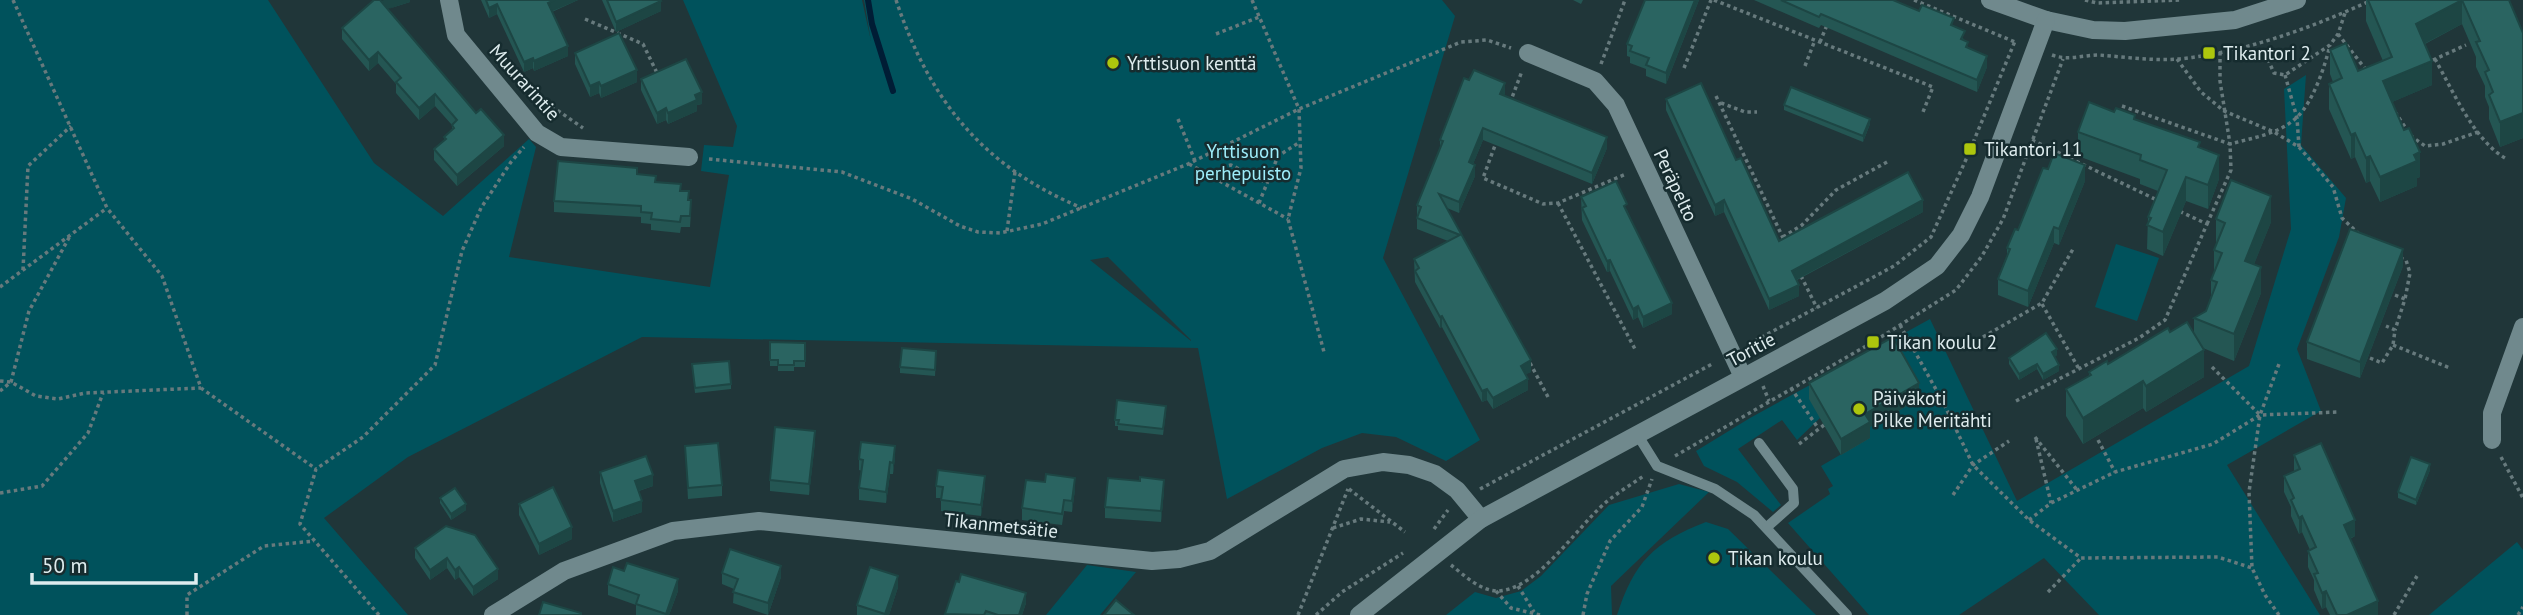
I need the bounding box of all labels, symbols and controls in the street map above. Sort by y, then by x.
street label: Muurarintie [484,39,566,125]
place label: Tikantori 2 [2223,41,2311,65]
marker: Tikantori 2 [2201,45,2217,61]
place label: Yrttisuon kenttä [1127,51,1256,75]
marker: Yrttisuon kenttä [1105,55,1121,71]
place label: Tikantori 11 [1984,137,2082,161]
park label: Yrttisuon perhepuisto [1195,139,1291,185]
marker: Tikantori 11 [1962,141,1978,157]
street label: Peräpelto [1649,145,1703,225]
street label: Toritie [1723,326,1779,372]
place label: Tikan koulu 2 [1887,330,1997,354]
marker: Tikan koulu 2 [1865,334,1881,350]
place label: Päiväkoti Pilke Meritähti [1873,386,1992,432]
marker: Päiväkoti Pilke Meritähti [1851,401,1867,417]
street label: Tikanmetsätie [943,507,1059,543]
scale bar [32,542,196,586]
place label: Tikan koulu [1728,546,1823,570]
marker: Tikan koulu [1706,550,1722,566]
text: 50 m [42,552,88,579]

